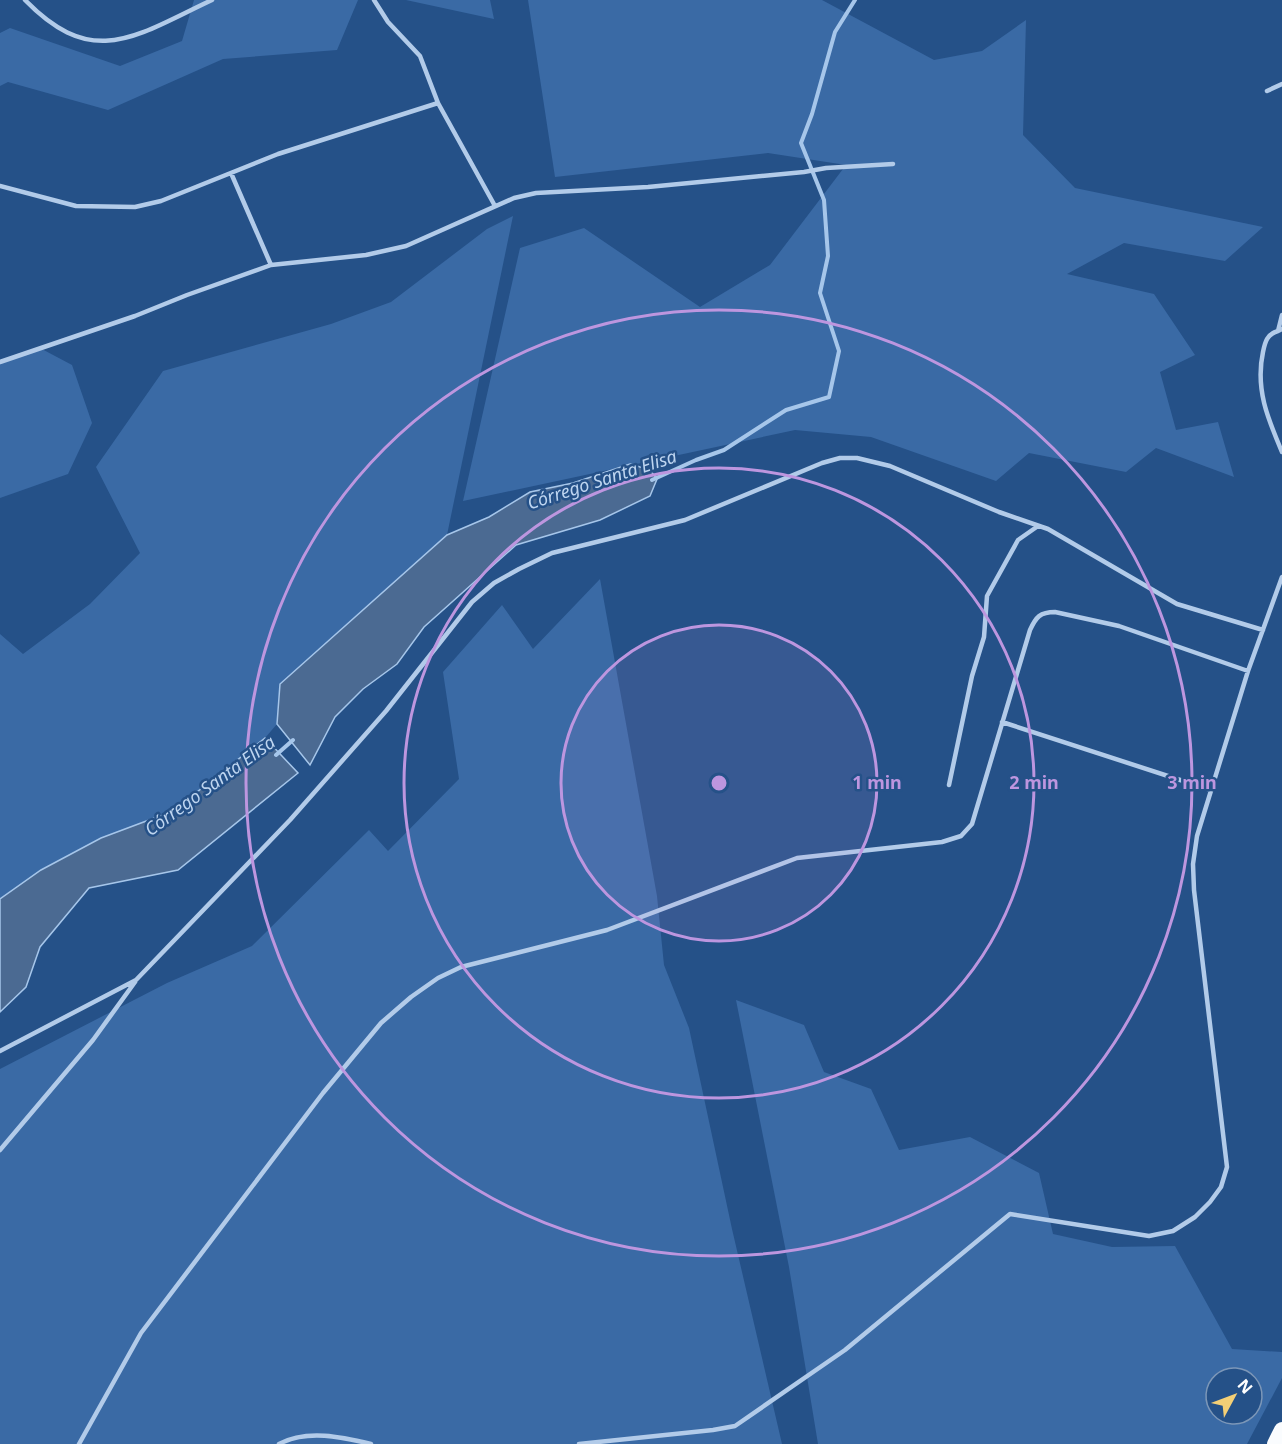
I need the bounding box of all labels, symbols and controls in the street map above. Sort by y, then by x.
water label: Córrego Santa Elisa [524,444,680,515]
water label: Córrego Santa Elisa [139,730,280,841]
text: 1 min [852,770,902,794]
text: 2 min [1009,770,1059,794]
text: 3 min [1167,770,1217,794]
centre of rings [709,773,729,793]
north arrow [1204,1366,1264,1426]
text: N [1233,1374,1258,1398]

